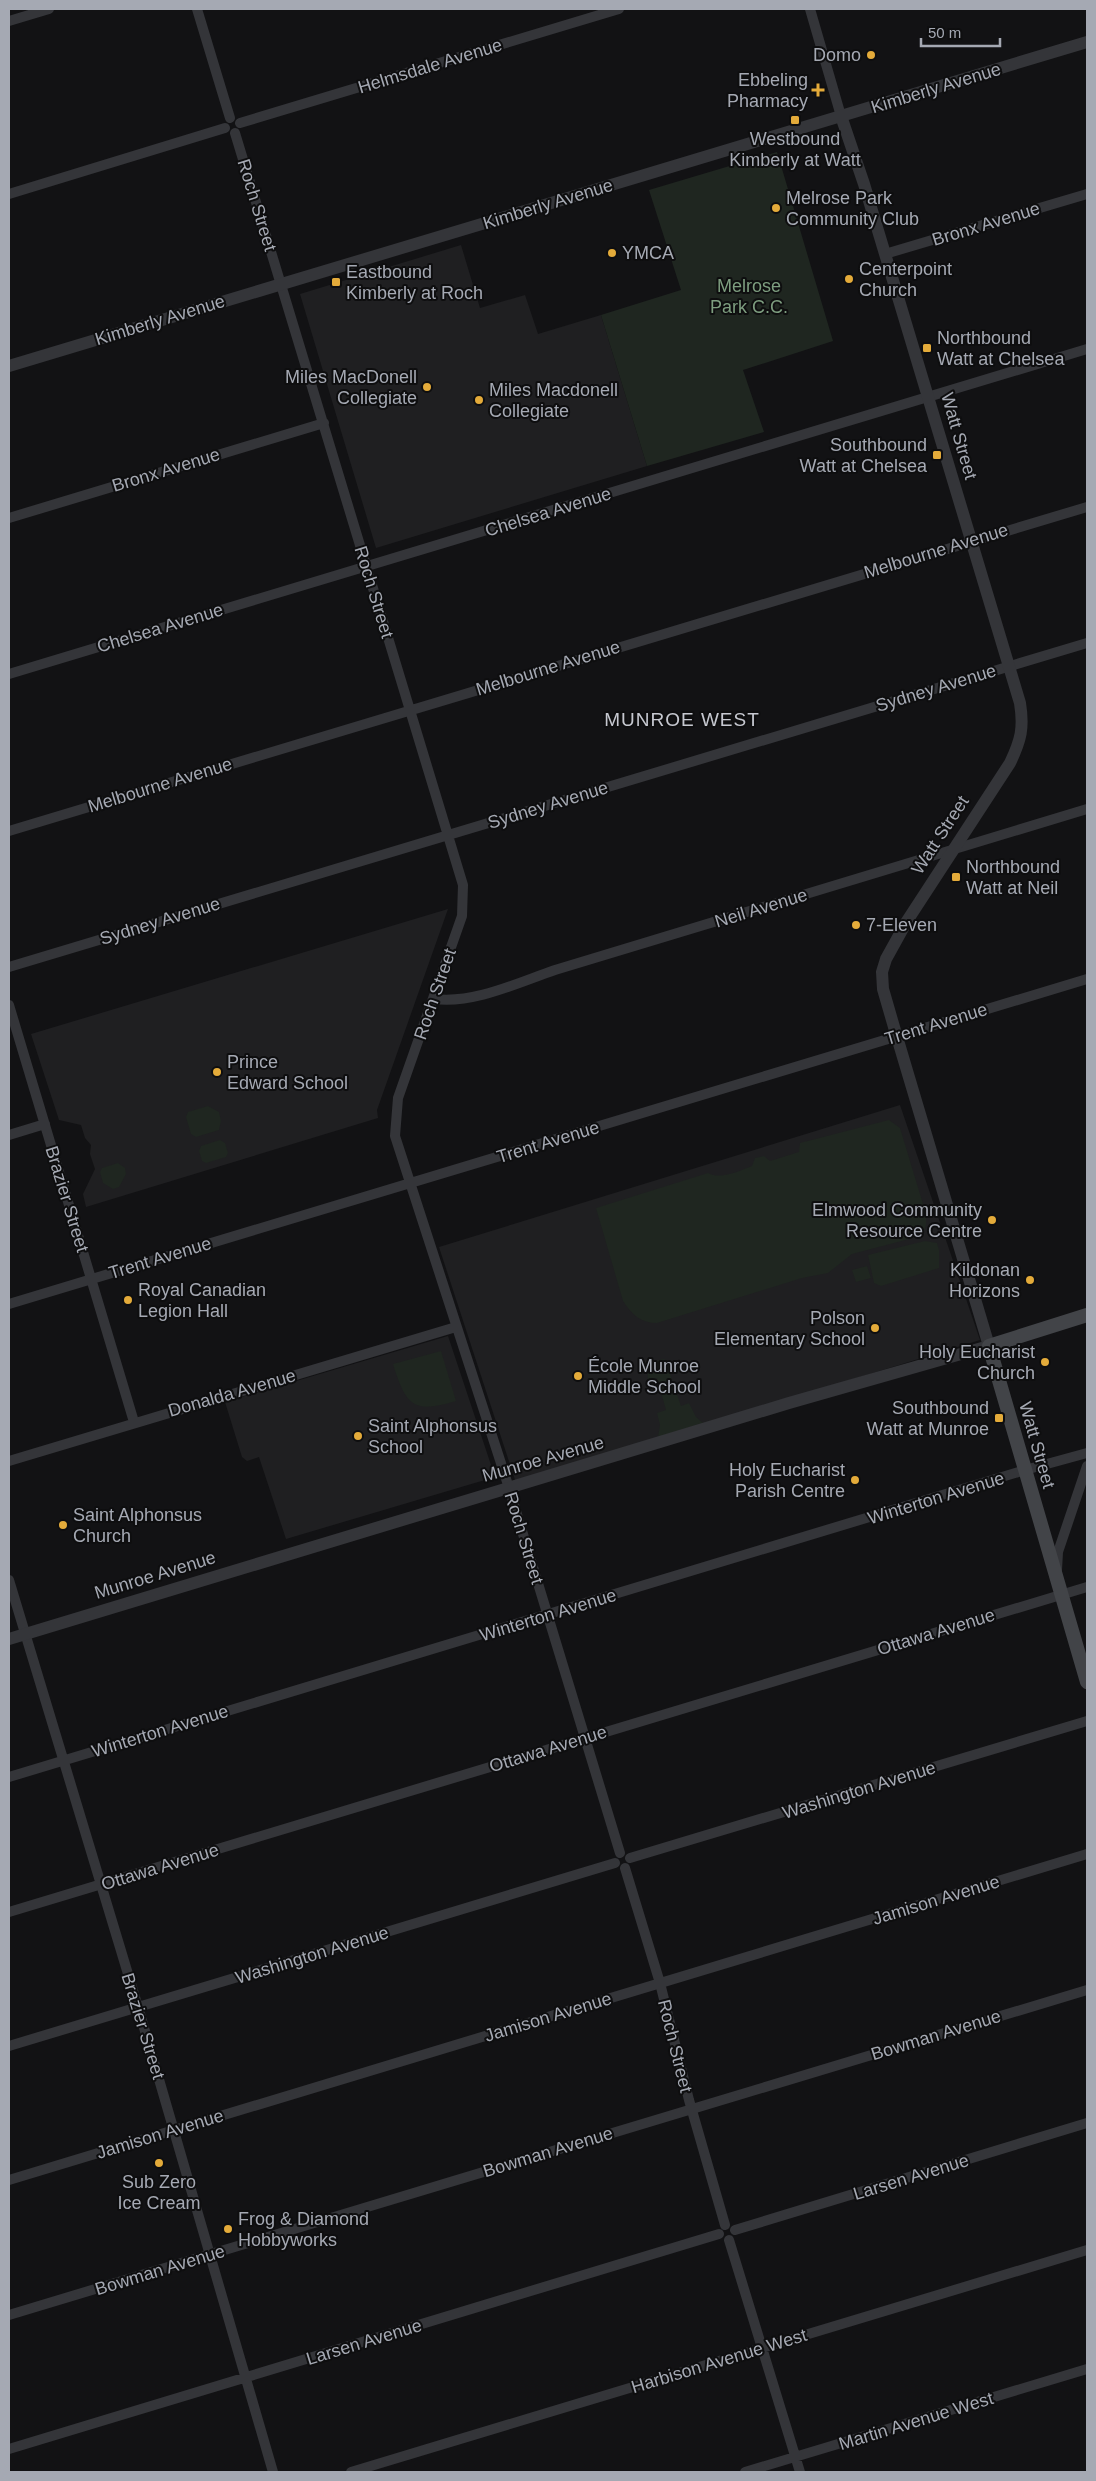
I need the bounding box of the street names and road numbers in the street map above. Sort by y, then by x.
street label: Helmsdale Avenue [355,35,505,97]
street label: Kimberly Avenue [869,59,1003,117]
street label: Roch Street [234,157,280,253]
street label: Kimberly Avenue [481,175,615,233]
street label: Bronx Avenue [930,198,1042,250]
street label: Kimberly Avenue [93,291,227,349]
street label: Watt Street [937,390,981,482]
street label: Bronx Avenue [110,444,222,496]
street label: Chelsea Avenue [483,483,613,541]
street label: Melbourne Avenue [861,520,1011,582]
street label: Roch Street [351,544,397,640]
street label: Chelsea Avenue [95,599,225,657]
street label: Melbourne Avenue [473,637,623,699]
street label: Sydney Avenue [873,660,999,716]
street label: Melbourne Avenue [85,754,235,816]
street label: Sydney Avenue [485,777,611,833]
street label: Watt Street [907,792,973,878]
street label: Neil Avenue [712,884,810,932]
street label: Sydney Avenue [97,893,223,949]
street label: Roch Street [410,946,460,1042]
street label: Trent Avenue [882,999,990,1049]
street label: Trent Avenue [494,1117,602,1167]
street label: Brazier Street [41,1143,93,1255]
street label: Trent Avenue [106,1233,214,1283]
street label: Donalda Avenue [166,1365,298,1421]
street label: Watt Street [1015,1399,1059,1491]
street label: Munroe Avenue [480,1432,606,1486]
street label: Winterton Avenue [865,1468,1007,1528]
street label: Roch Street [501,1490,547,1586]
street label: Munroe Avenue [92,1547,218,1603]
street label: Winterton Avenue [477,1585,619,1645]
street label: Ottawa Avenue [875,1605,997,1659]
street label: Winterton Avenue [89,1701,231,1761]
street label: Ottawa Avenue [487,1722,609,1776]
street label: Washington Avenue [780,1757,938,1823]
street label: Ottawa Avenue [99,1840,221,1894]
street label: Jamison Avenue [870,1871,1002,1929]
street label: Washington Avenue [233,1922,391,1988]
street label: Brazier Street [117,1970,169,2082]
street label: Jamison Avenue [482,1988,614,2046]
street label: Roch Street [654,1997,696,2095]
street label: Bowman Avenue [869,2006,1003,2064]
street label: Jamison Avenue [94,2105,226,2163]
street label: Bowman Avenue [481,2123,615,2181]
street label: Larsen Avenue [851,2150,971,2204]
street label: Bowman Avenue [93,2241,227,2299]
street label: Larsen Avenue [304,2315,424,2369]
street label: Harbison Avenue West [629,2325,809,2397]
street label: Martin Avenue West [836,2388,996,2454]

